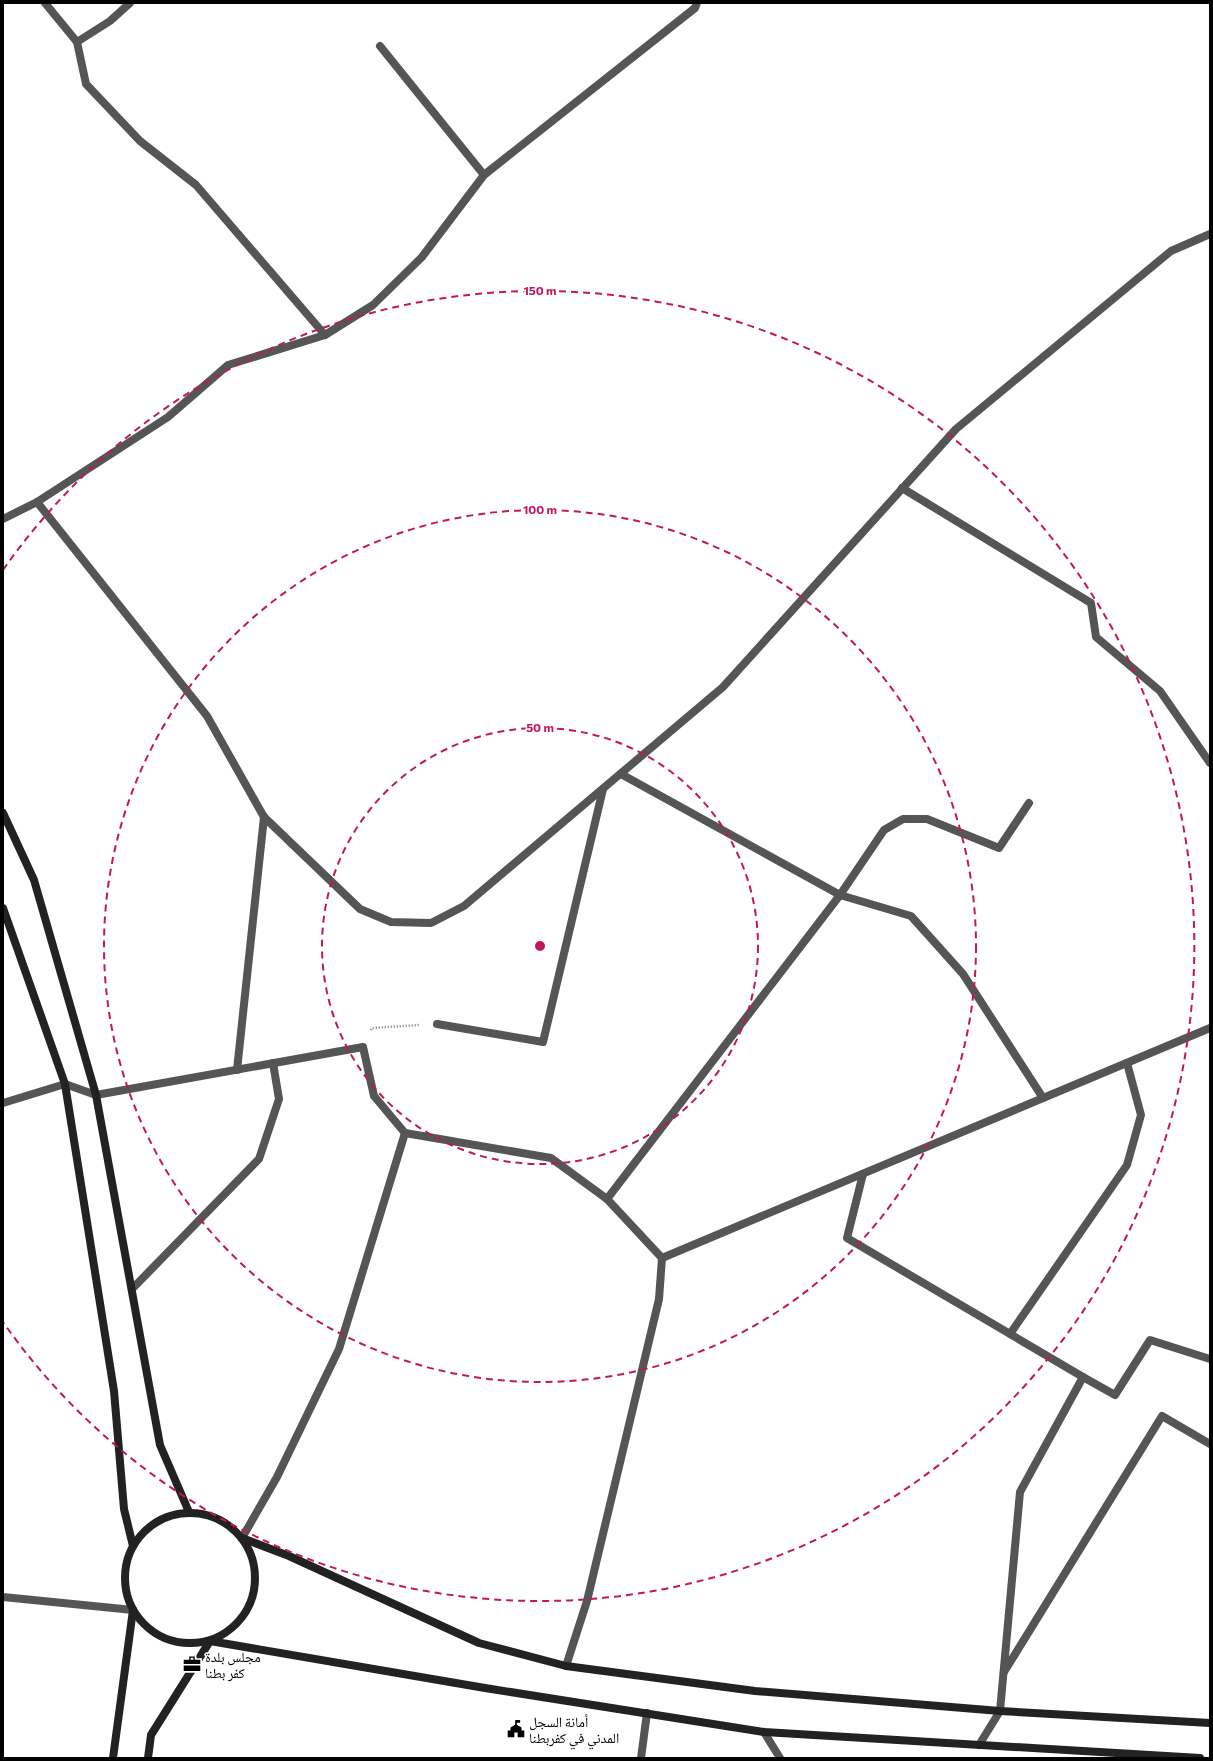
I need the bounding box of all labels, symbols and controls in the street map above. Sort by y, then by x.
text: 150 m [523,283,557,297]
text: 100 m [523,502,557,516]
text: 50 m [526,720,554,734]
centre of rings [533,939,547,953]
place label: مجلس بلدة كفر بطنا [205,1648,261,1682]
office icon: مجلس بلدة كفر بطنا [182,1654,202,1674]
place label: أمانة السجل المدني في كفربطنا [529,1713,619,1749]
public building icon: أمانة السجل المدني في كفربطنا [506,1719,526,1739]

